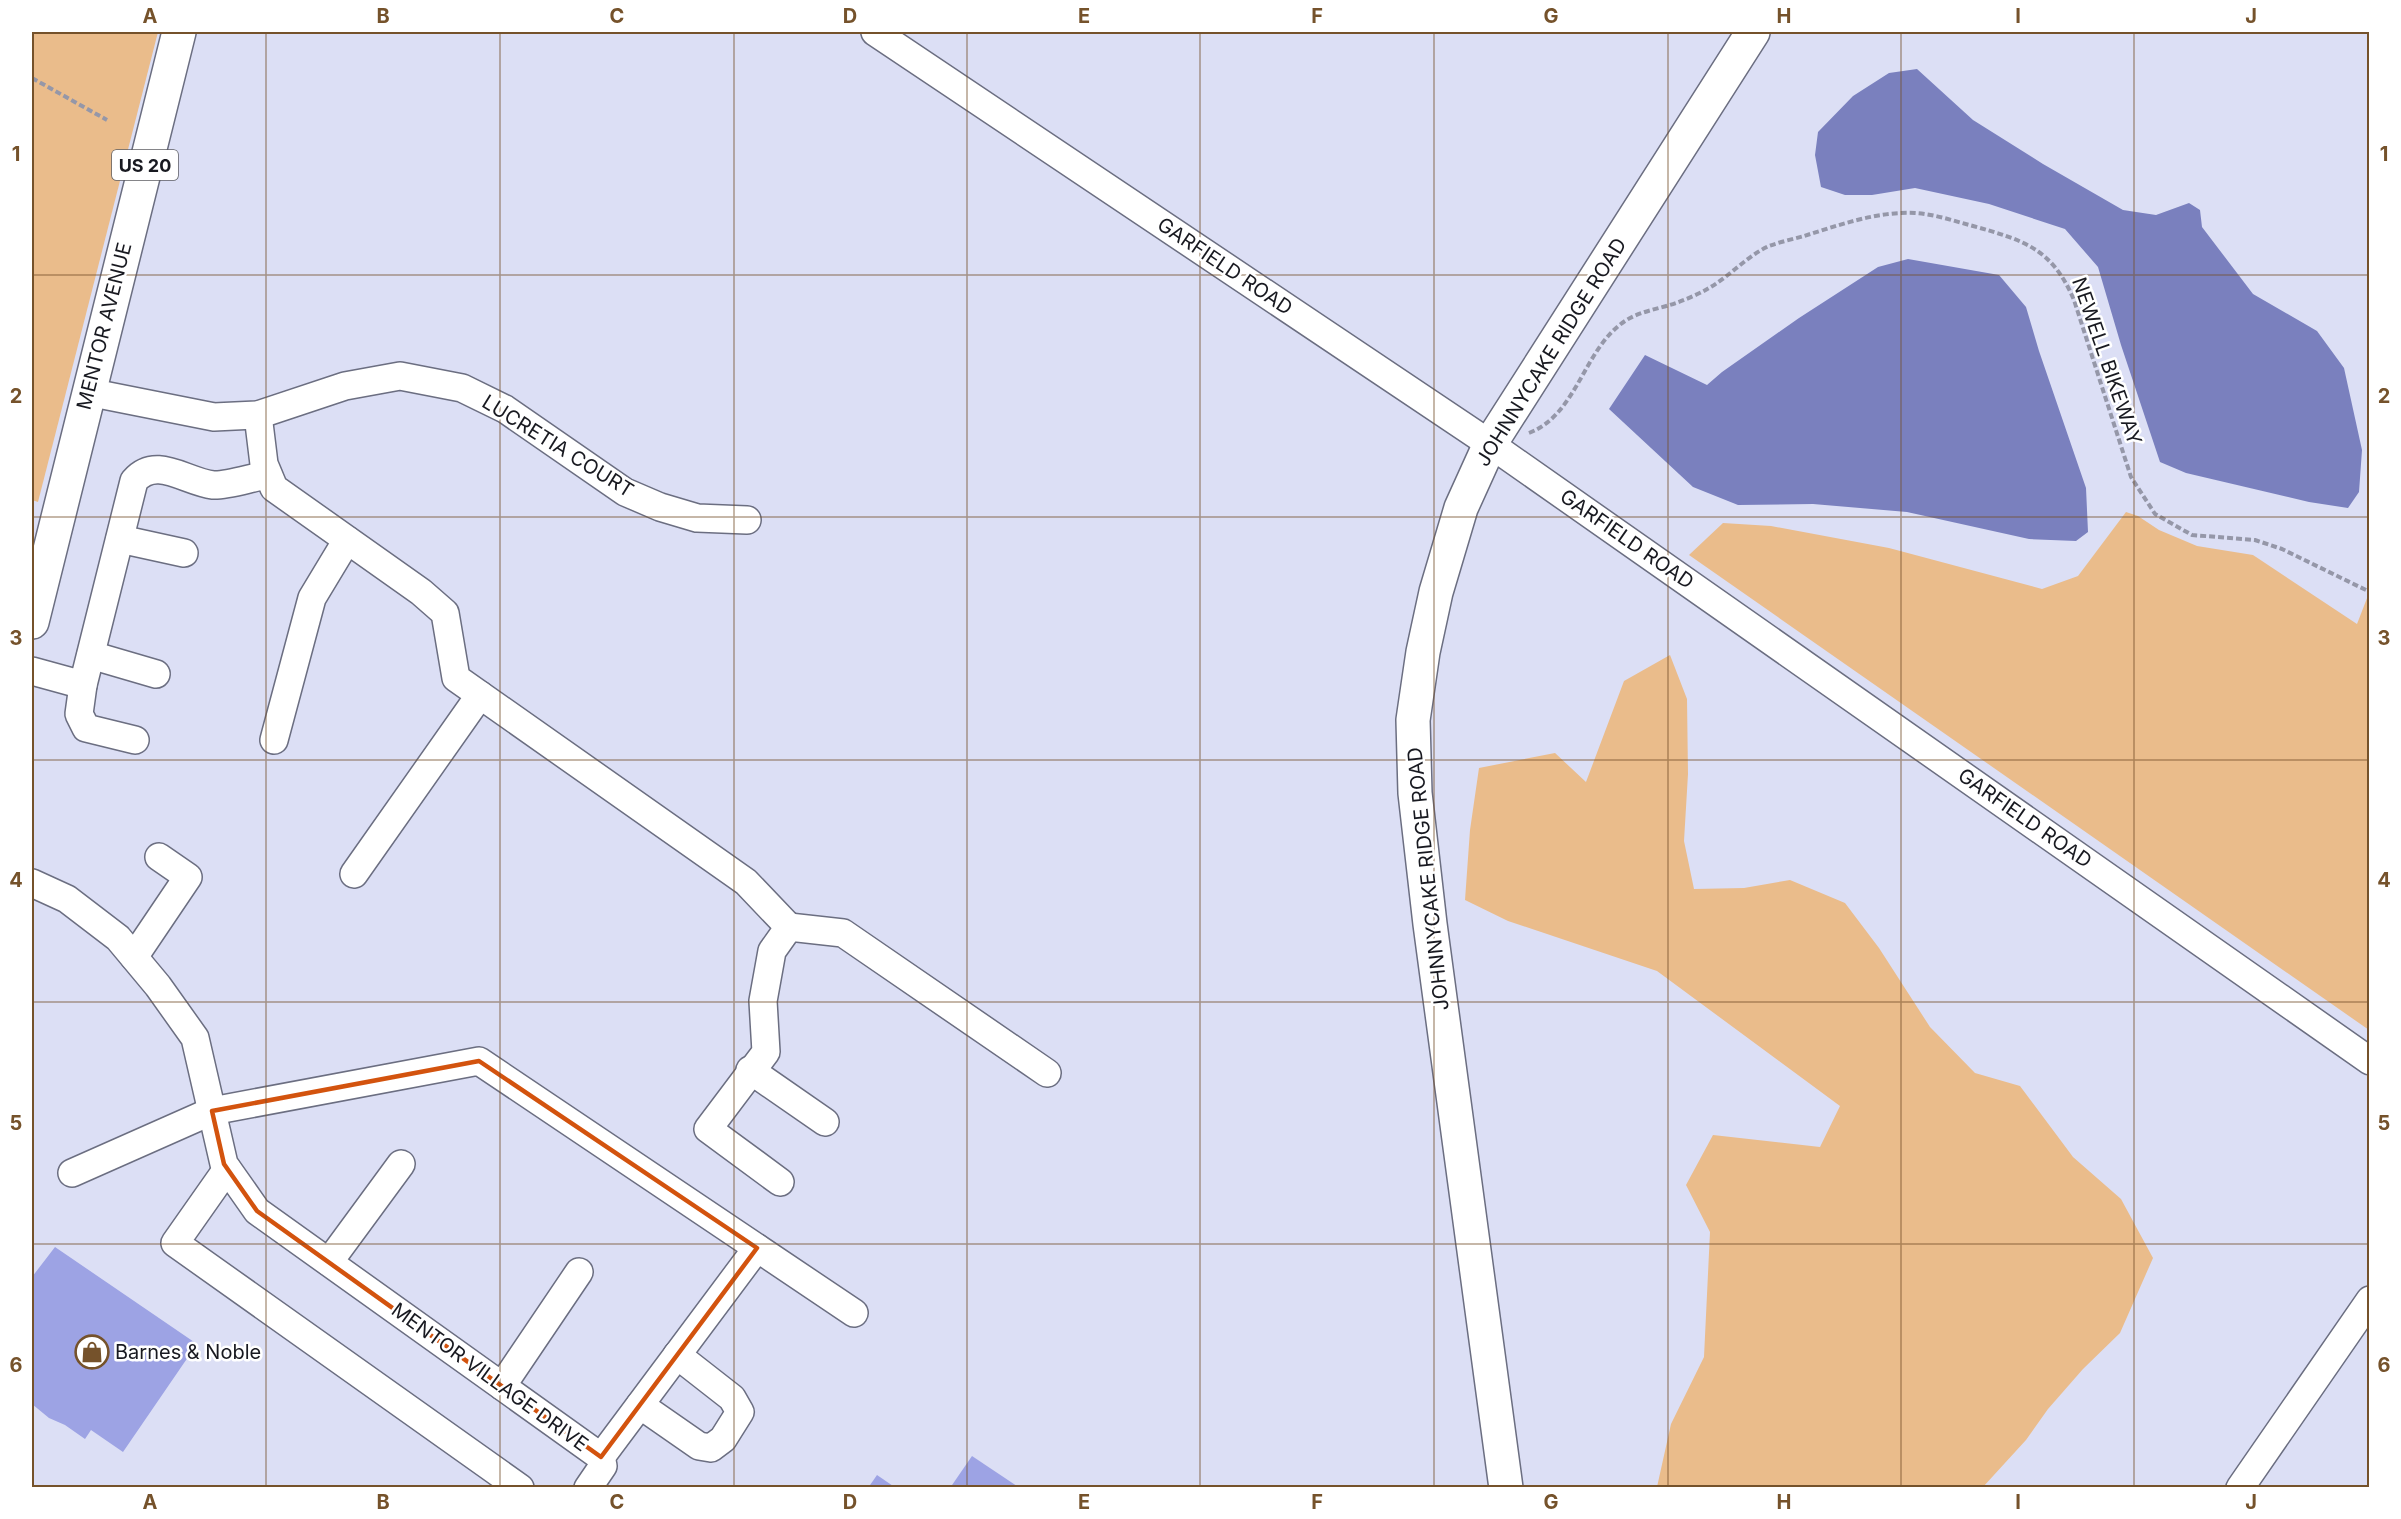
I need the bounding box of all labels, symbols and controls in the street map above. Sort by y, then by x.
text: A [143,4,158,28]
text: B [376,4,390,28]
text: C [610,4,624,28]
text: D [843,4,857,28]
text: E [1078,4,1090,28]
text: F [1311,4,1323,28]
text: G [1543,4,1559,28]
text: H [1777,4,1791,28]
text: I [2015,4,2021,28]
text: J [2245,4,2257,28]
text: 1 [12,142,20,166]
text: 1 [2380,142,2388,166]
road number: US 20 [112,150,178,180]
street label: GARFIELD ROAD [1153,212,1297,320]
street label: JOHNNYCAKE RIDGE ROAD [1471,233,1631,471]
street label: MENTOR AVENUE [72,240,136,412]
street label: NEWELL BIKEWAY [2067,274,2147,448]
text: 2 [10,384,22,408]
text: 2 [2378,384,2390,408]
street label: LUCRETIA COURT [478,390,638,502]
street label: GARFIELD ROAD [1556,484,1698,594]
text: 3 [10,626,22,650]
text: 3 [2378,626,2390,650]
street label: JOHNNYCAKE RIDGE ROAD [1402,746,1454,1012]
street label: GARFIELD ROAD [1954,763,2096,873]
text: 4 [9,868,23,892]
text: 4 [2377,868,2391,892]
text: 5 [10,1111,22,1135]
text: 5 [2378,1111,2390,1135]
street label: MENTOR VILLAGE DRIVE [387,1298,593,1456]
shop icon: Barnes & Noble [74,1334,110,1370]
place label: Barnes & Noble [115,1340,261,1364]
text: 6 [10,1353,23,1377]
text: 6 [2378,1353,2391,1377]
text: A [143,1490,158,1514]
text: B [376,1490,390,1514]
text: C [610,1490,624,1514]
text: D [843,1490,857,1514]
text: E [1078,1490,1090,1514]
text: F [1311,1490,1323,1514]
text: G [1543,1490,1559,1514]
text: H [1777,1490,1791,1514]
text: I [2015,1490,2021,1514]
text: J [2245,1490,2257,1514]

